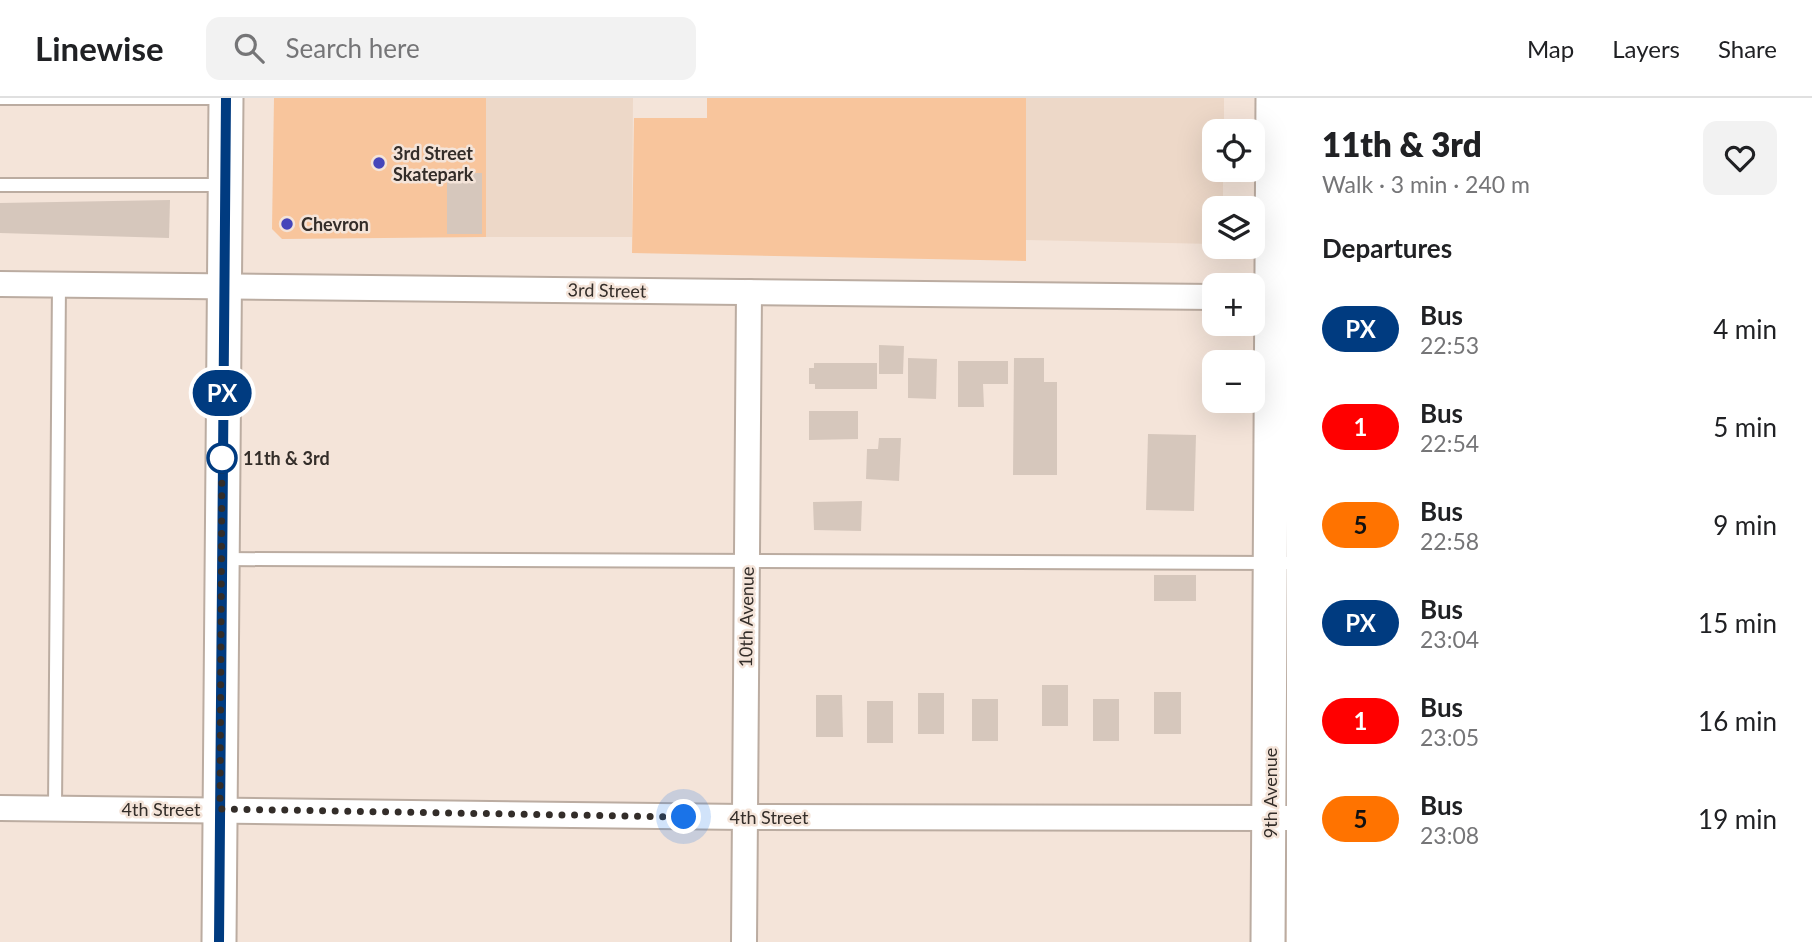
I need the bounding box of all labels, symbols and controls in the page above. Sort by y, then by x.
search box [206,17,696,80]
text: Linewise [35,28,164,68]
icon: search [230,29,268,67]
text: Search here [286,32,420,64]
text: Map [1527,34,1574,63]
text: Layers [1612,34,1680,63]
text: Share [1718,34,1777,63]
map controls [1202,119,1265,413]
button: locate [1202,119,1265,182]
button: heart [1703,121,1777,195]
text: 11th & 3rd [1322,124,1482,164]
place label: 3rd Street Skatepark [393,142,474,185]
marker: 3rd Street Skatepark [371,155,387,171]
text: Walk · 3 min · 240 m [1322,170,1530,198]
button: layers [1202,196,1265,259]
place label: Chevron [301,213,369,235]
marker: Chevron [279,216,295,232]
text: Departures [1322,232,1452,264]
button: + [1202,273,1265,336]
street label: 3rd Street [567,278,647,302]
text: Bus [1420,299,1463,331]
text: 4 min [1713,313,1777,345]
text: PX [1345,314,1376,343]
text: 22:53 [1420,331,1479,359]
button: − [1202,350,1265,413]
line badge: PX [190,370,254,416]
text: PX [207,378,237,407]
text: Bus [1420,397,1463,429]
text: 5 min [1713,411,1777,443]
text: 1 [1354,412,1367,441]
text: 22:54 [1420,429,1479,457]
marker: 11th & 3rd [207,443,237,473]
place label: 11th & 3rd [243,447,330,469]
text: Bus [1420,495,1463,527]
text: 9 min [1713,509,1777,541]
text: 5 [1354,510,1367,539]
text: 22:58 [1420,527,1479,555]
street label: 10th Avenue [734,566,758,668]
text: Bus [1420,593,1463,625]
text: 15 min [1698,607,1777,639]
text: PX [1345,608,1376,637]
text: 23:04 [1420,625,1479,653]
text: Bus [1420,691,1463,723]
text: 16 min [1698,705,1777,737]
text: 1 [1354,706,1367,735]
text: 23:05 [1420,723,1479,751]
street label: 9th Avenue [1259,748,1281,838]
text: Bus [1420,789,1463,821]
street label: 4th Street [122,798,201,820]
your location [666,799,701,834]
text: 19 min [1698,803,1777,835]
text: 5 [1354,804,1367,833]
street label: 4th Street [730,806,809,828]
text: 23:08 [1420,821,1479,849]

